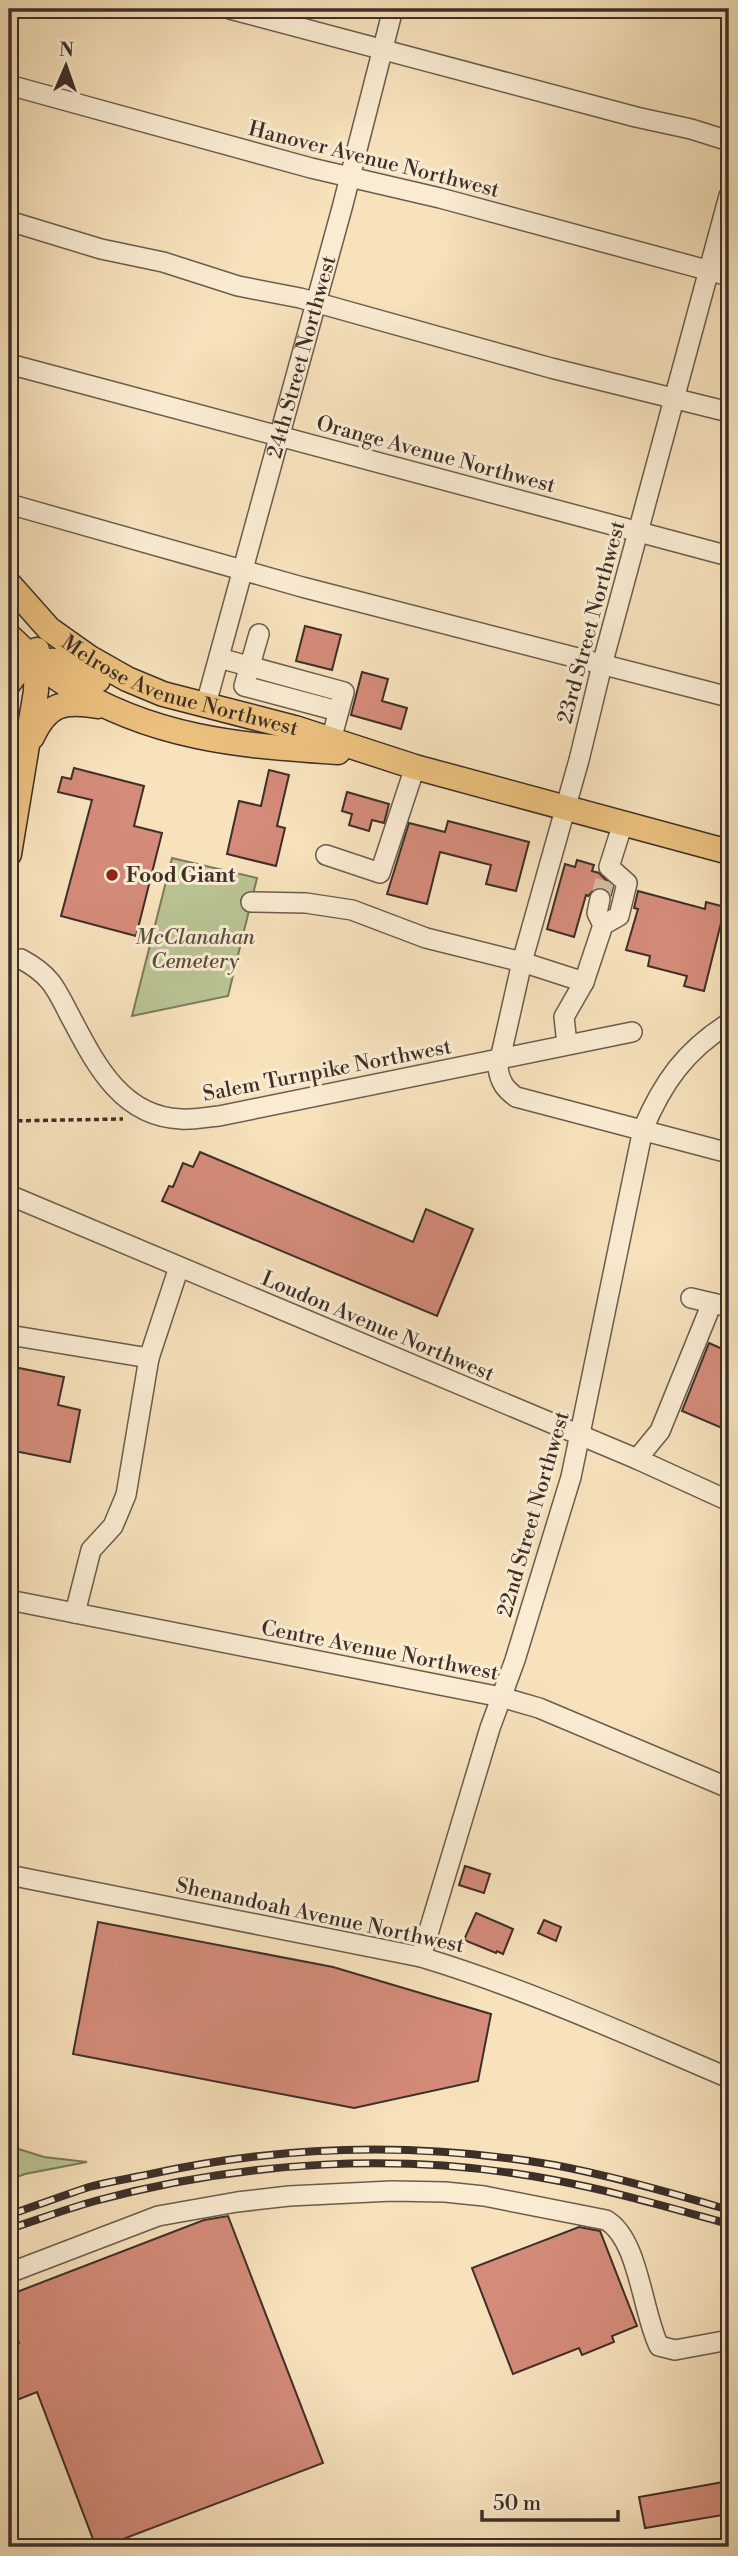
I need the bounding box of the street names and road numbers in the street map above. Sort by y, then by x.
street label: Hanover Avenue Northwest [246,116,502,204]
street label: 24th Street Northwest [262,252,343,461]
street label: Orange Avenue Northwest [313,411,559,500]
street label: 23rd Street Northwest [552,518,632,726]
street label: Melrose Avenue Northwest [56,630,301,742]
street label: Salem Turnpike Northwest [201,1034,454,1108]
street label: Loudon Avenue Northwest [257,1266,498,1388]
street label: 22nd Street Northwest [492,1408,576,1620]
street label: Centre Avenue Northwest [259,1615,501,1687]
street label: Shenandoah Avenue Northwest [173,1873,467,1959]

